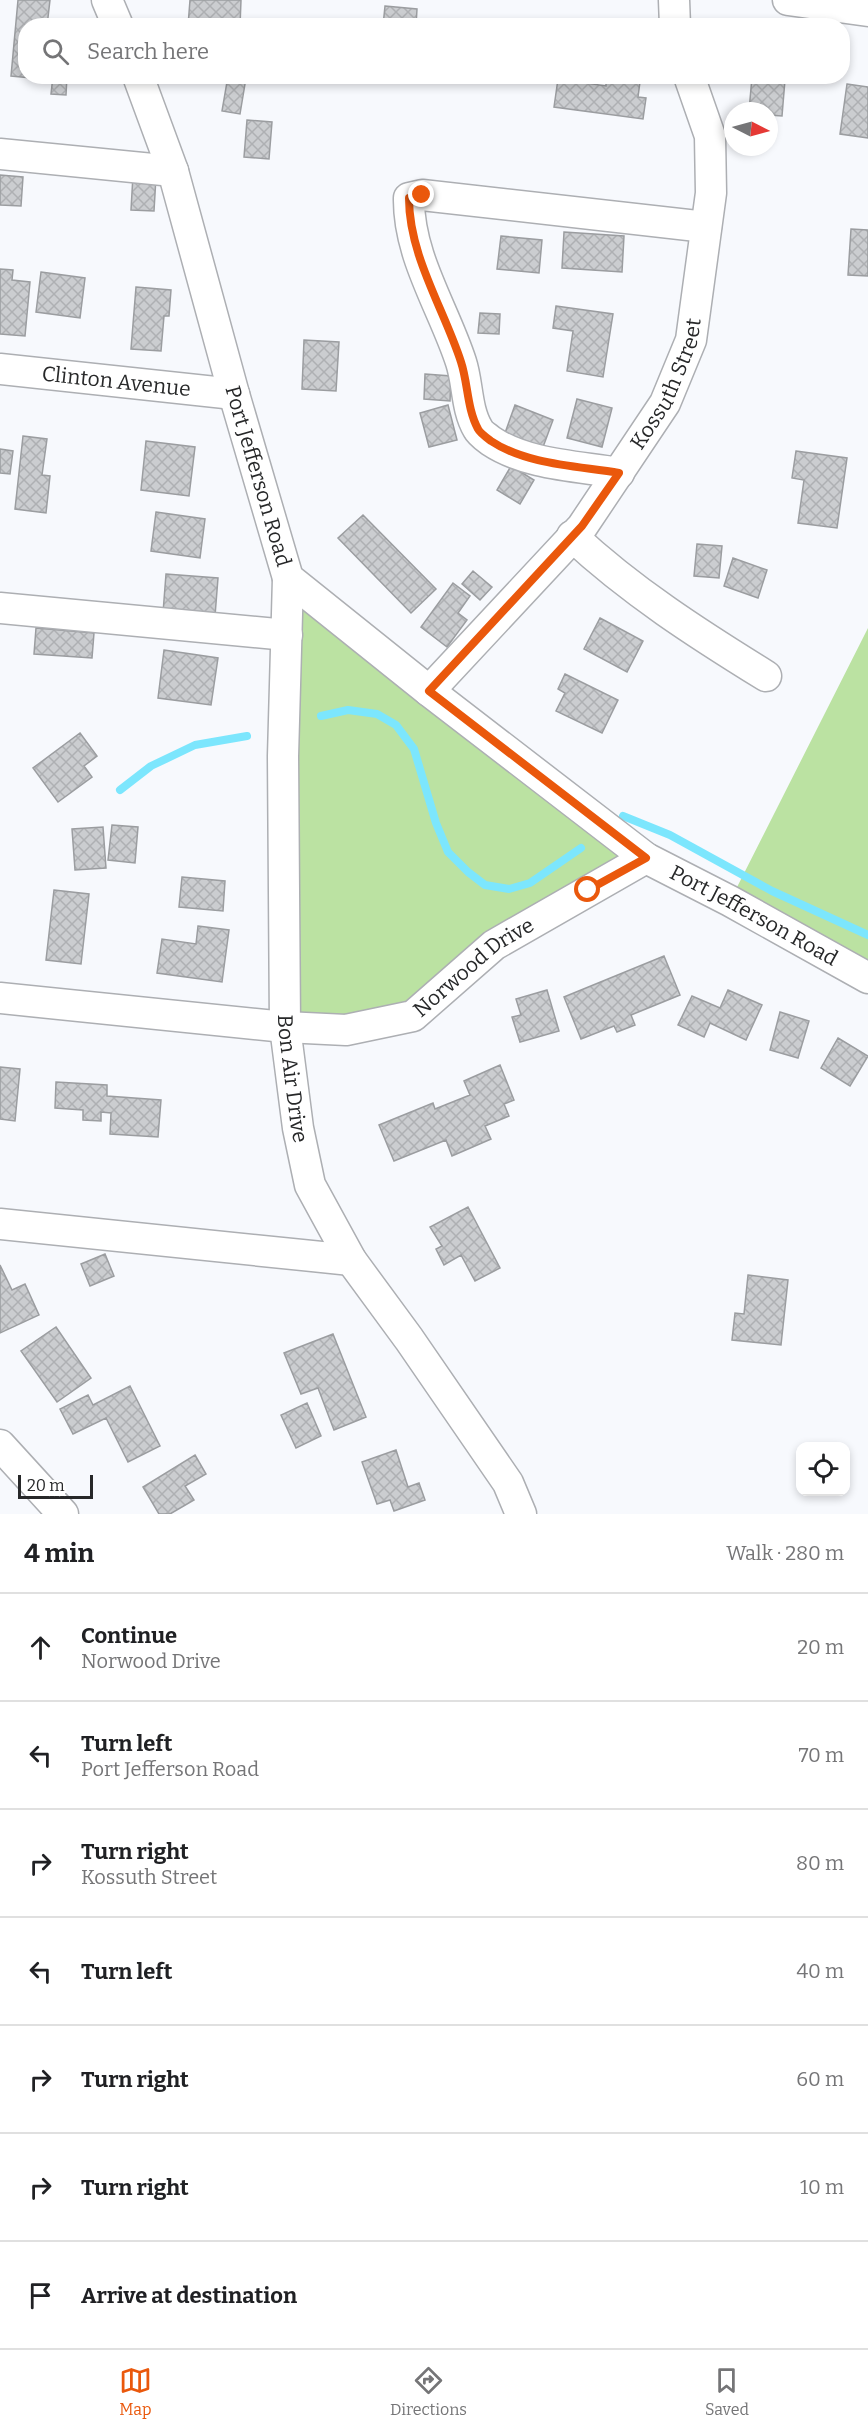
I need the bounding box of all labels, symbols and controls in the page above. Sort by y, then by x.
search box [18,18,850,84]
icon: search [39,35,72,68]
text: Search here [87,38,209,65]
north arrow [724,102,778,156]
route end [408,181,434,207]
street label: Kossuth Street [625,316,707,454]
street label: Clinton Avenue [41,361,192,402]
street label: Port Jefferson Road [219,383,297,570]
street label: Port Jefferson Road [666,860,842,972]
route start [574,876,600,902]
street label: Norwood Drive [408,912,538,1023]
street label: Bon Air Drive [272,1014,314,1145]
map controls [796,1442,850,1496]
button: locate [796,1442,850,1496]
scale bar [18,1472,93,1500]
text: 20 m [27,1476,64,1495]
text: 4 min [24,1538,94,1569]
text: Walk · 280 m [726,1541,844,1565]
text: Continue [81,1622,177,1649]
icon: ahead [24,1631,57,1664]
text: 20 m [797,1635,844,1659]
text: Norwood Drive [81,1649,221,1673]
text: Turn left [81,1730,173,1757]
icon: left [24,1739,57,1772]
text: 70 m [798,1743,844,1767]
text: Port Jefferson Road [81,1757,259,1781]
text: Turn right [81,1838,189,1865]
icon: right [24,1847,57,1880]
text: 80 m [796,1851,844,1875]
text: Kossuth Street [81,1865,217,1889]
icon: left [24,1955,57,1988]
text: Turn left [81,1958,173,1985]
text: 40 m [796,1959,844,1983]
icon: right [24,2063,57,2096]
text: Turn right [81,2066,189,2093]
text: 60 m [796,2067,844,2091]
icon: right [24,2171,57,2204]
text: Turn right [81,2174,189,2201]
text: 10 m [800,2175,844,2199]
icon: arrive [24,2279,57,2312]
text: Arrive at destination [81,2282,297,2309]
tab: Map [119,2364,152,2419]
tab: Directions [390,2364,467,2419]
tab: Saved [705,2364,749,2419]

